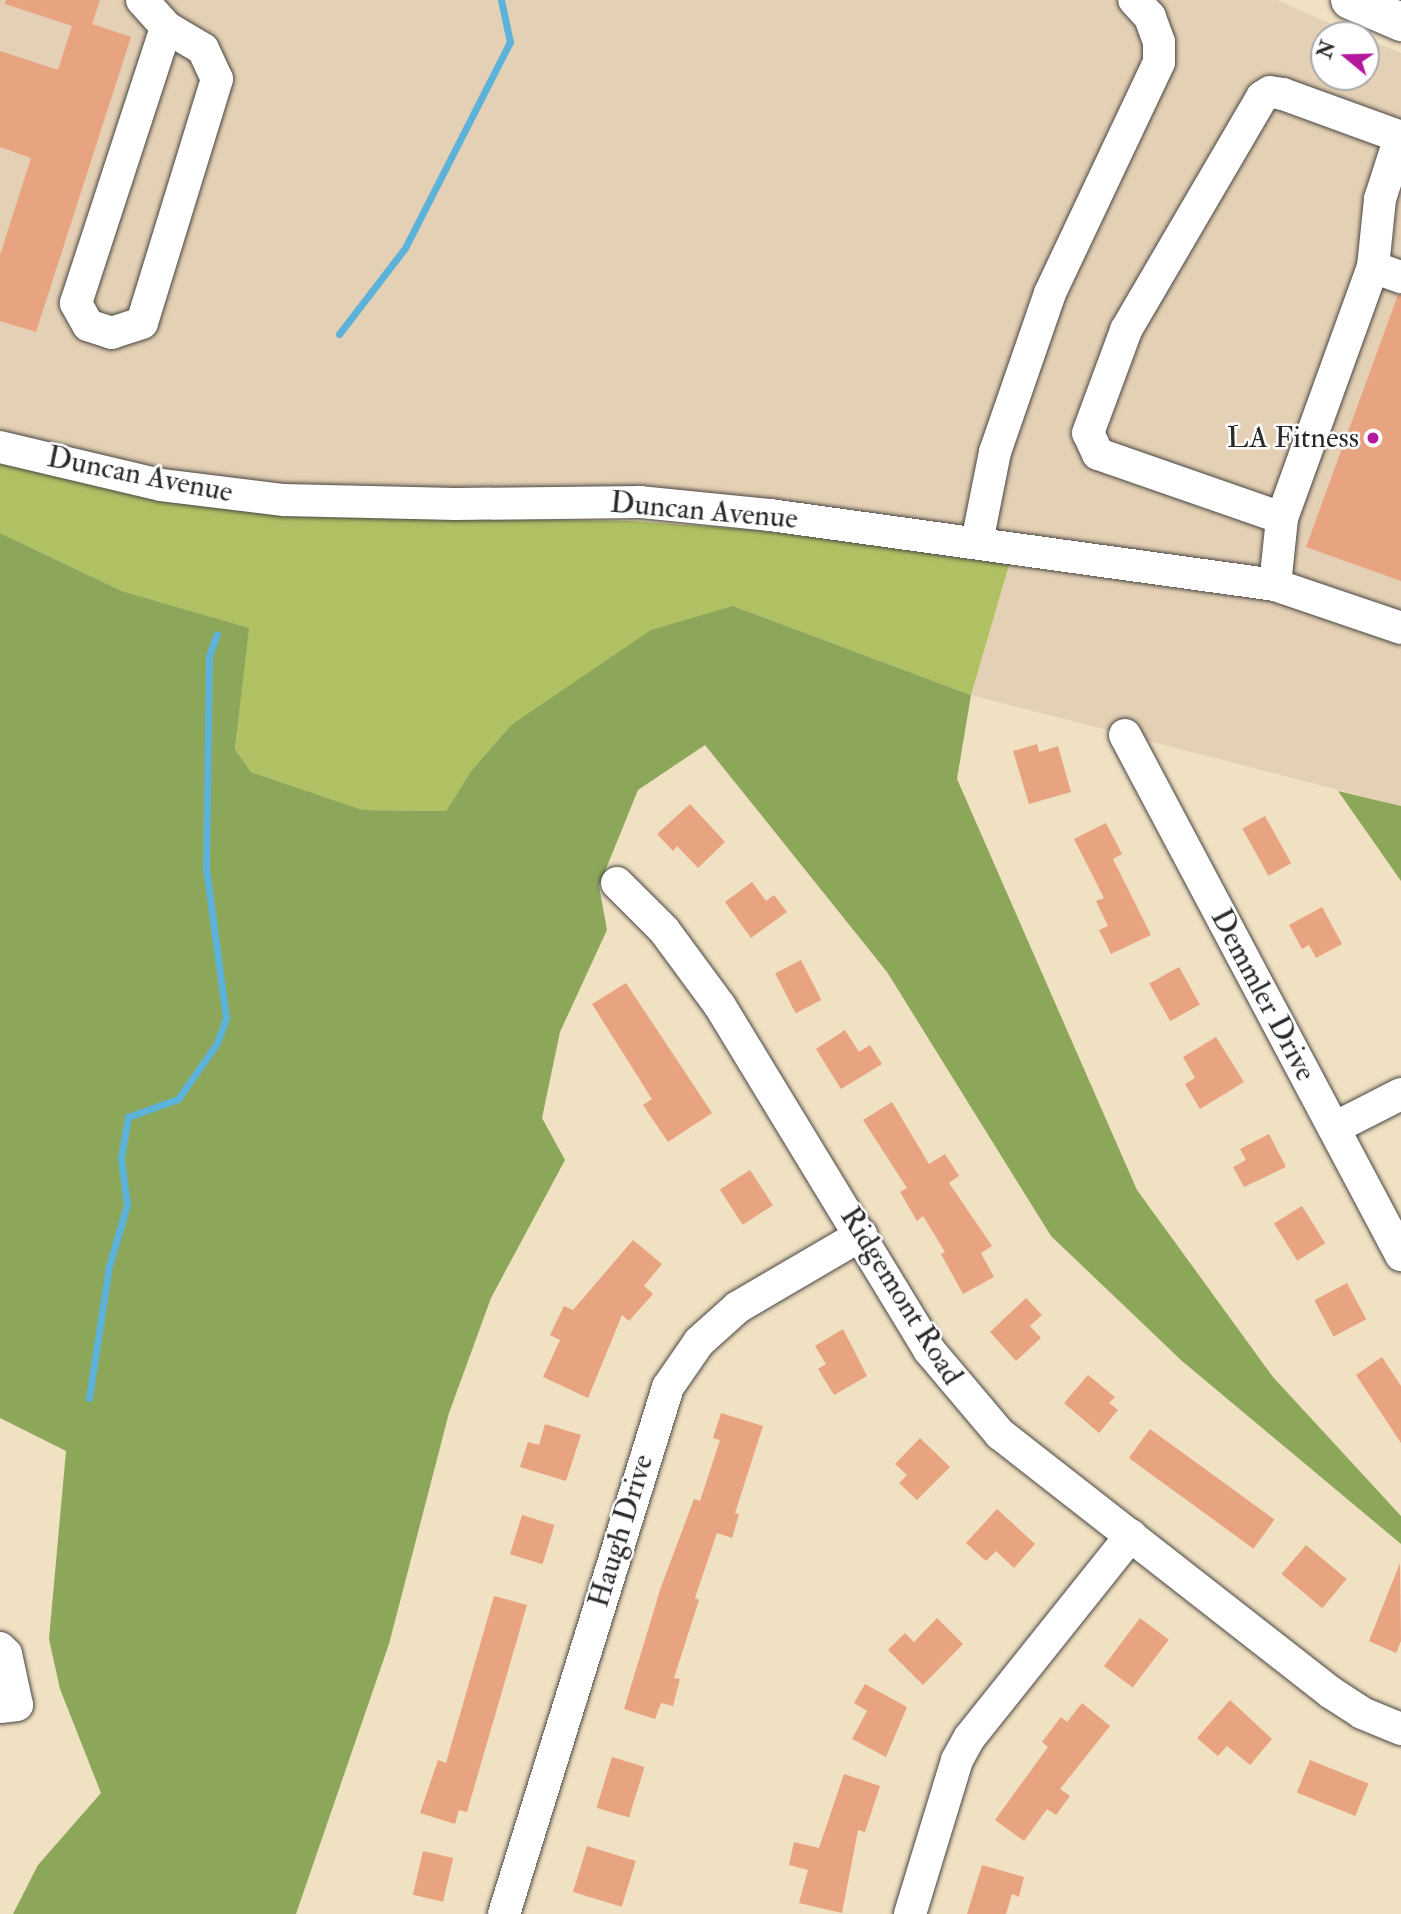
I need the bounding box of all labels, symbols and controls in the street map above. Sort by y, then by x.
north arrow [1310,21,1380,91]
text: N [1313,38,1341,62]
place label: LA Fitness [1227,420,1359,456]
marker: LA Fitness [1365,430,1381,446]
street label: Duncan Avenue [44,439,236,511]
street label: Duncan Avenue [609,485,799,537]
street label: Demmler Drive [1203,903,1323,1087]
street label: Ridgemont Road [832,1200,970,1392]
street label: Haugh Drive [581,1450,661,1612]

